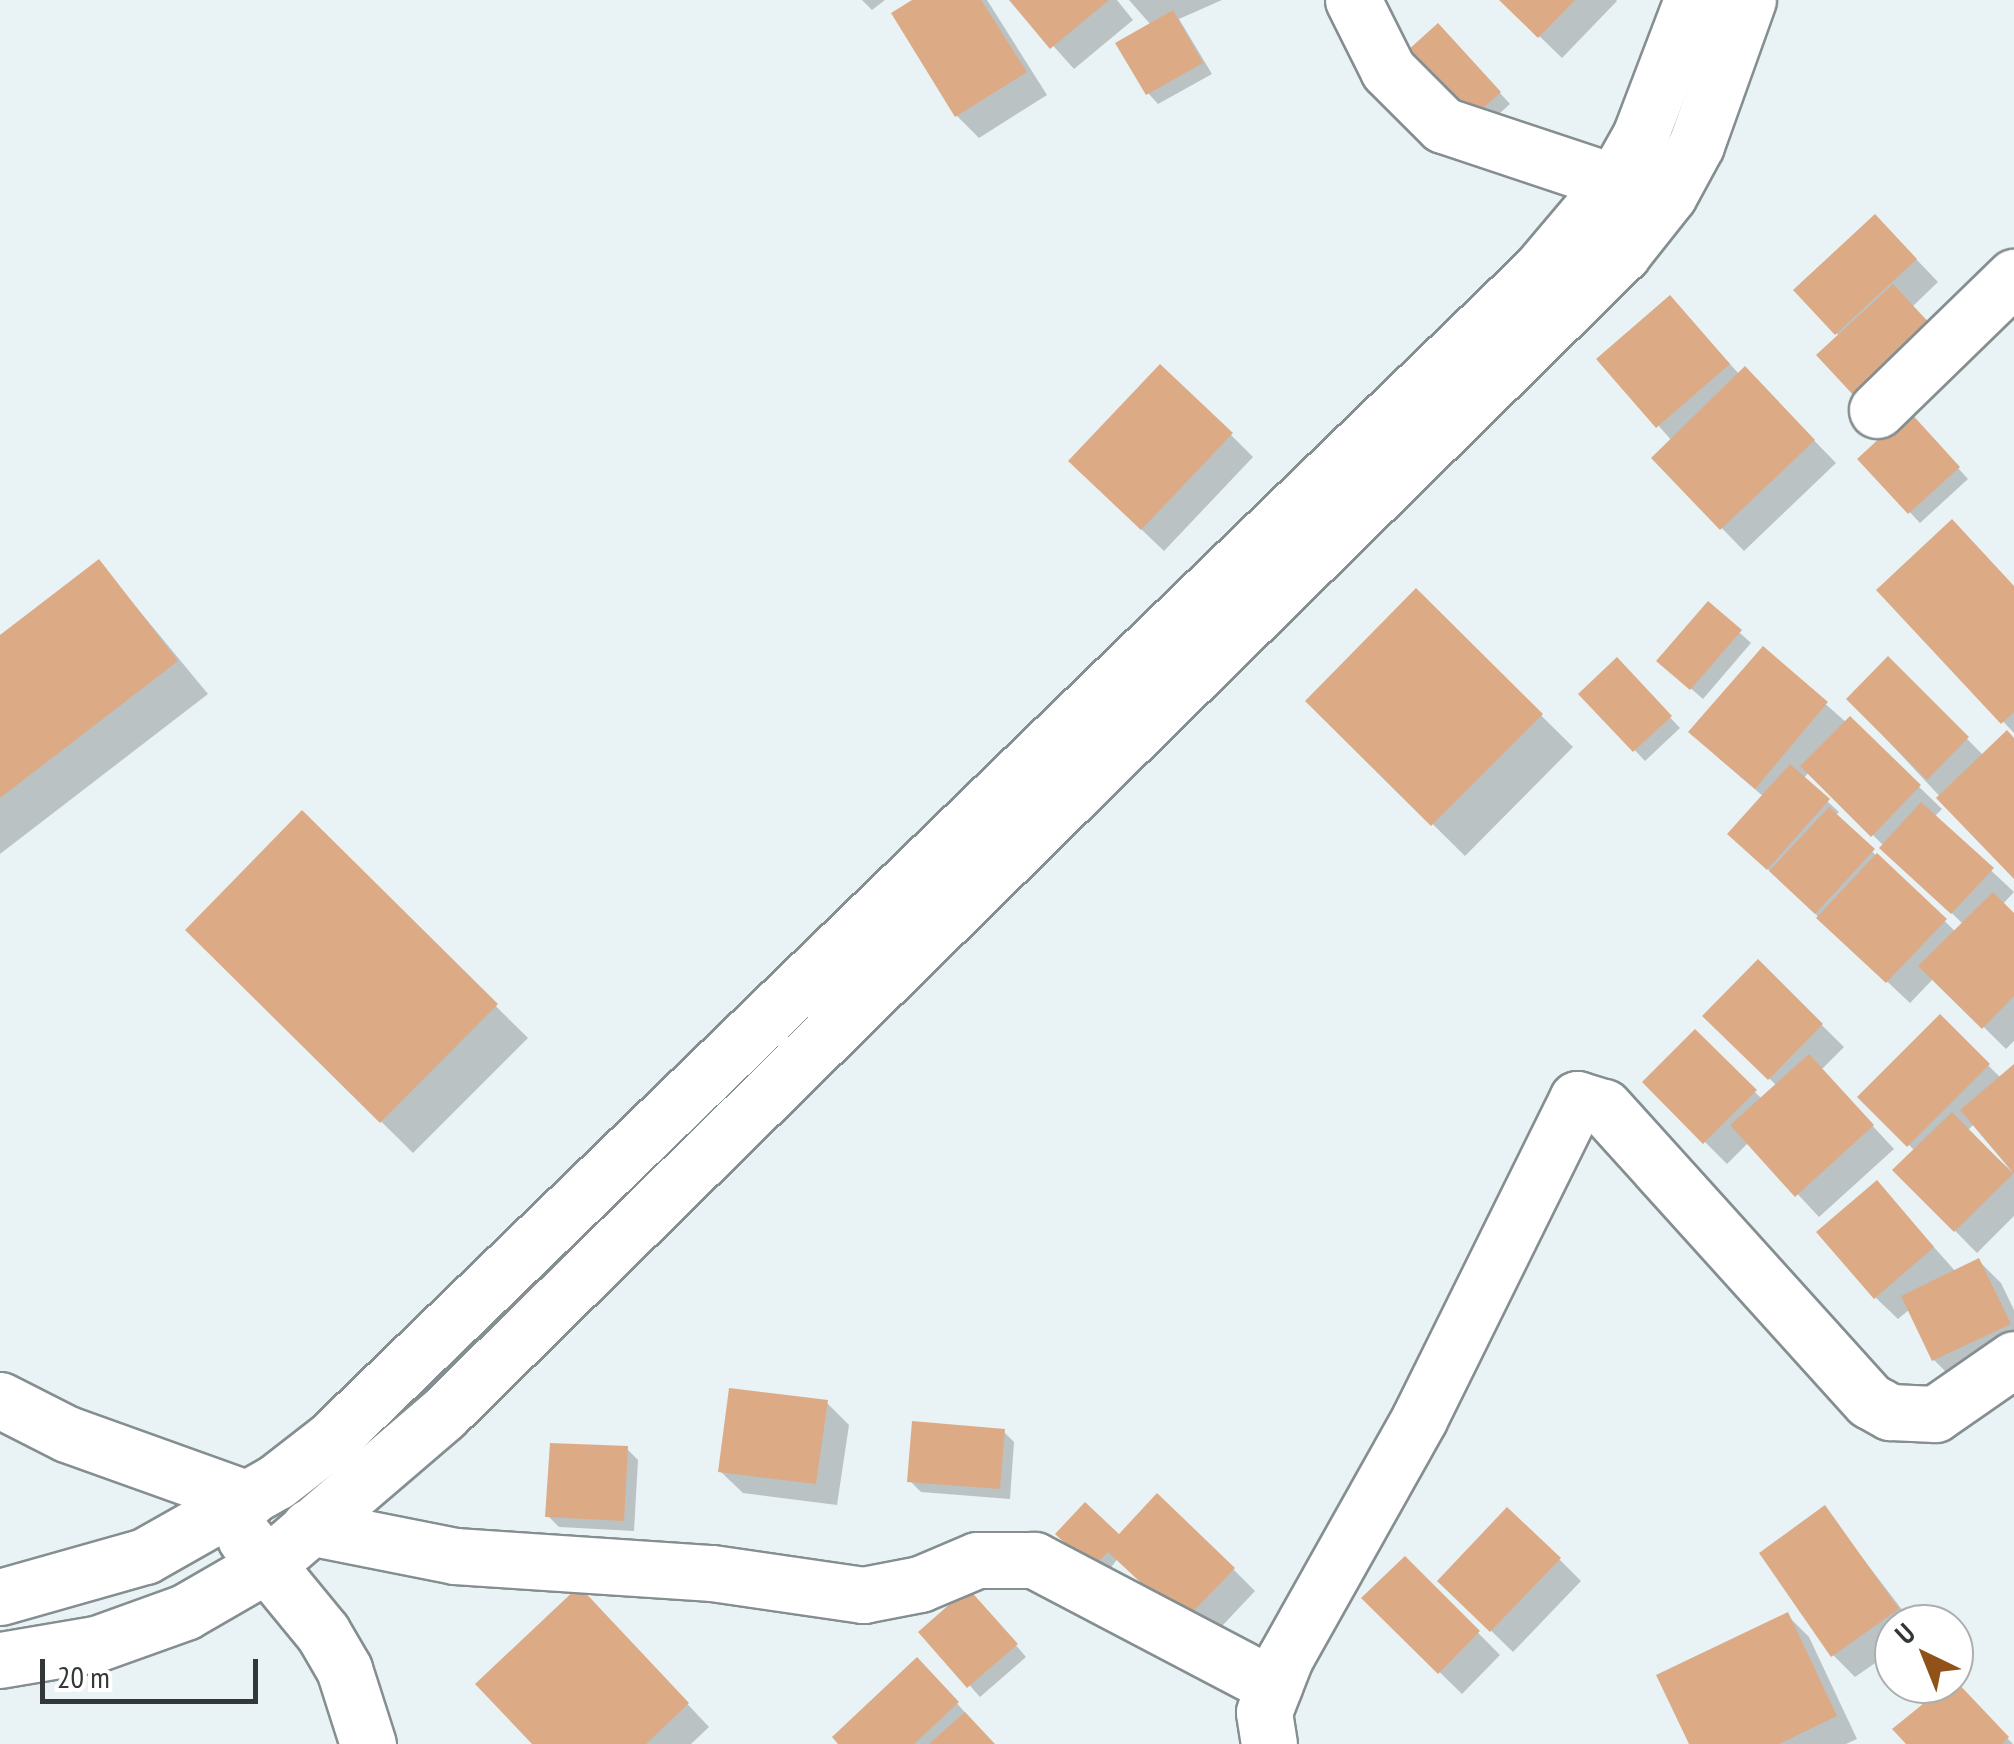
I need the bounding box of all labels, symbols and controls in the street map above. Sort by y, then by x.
north arrow [1874,1604,1974,1704]
text: U [1887,1615,1922,1652]
scale bar [45,1639,262,1701]
text: 20 m [57,1657,110,1696]

